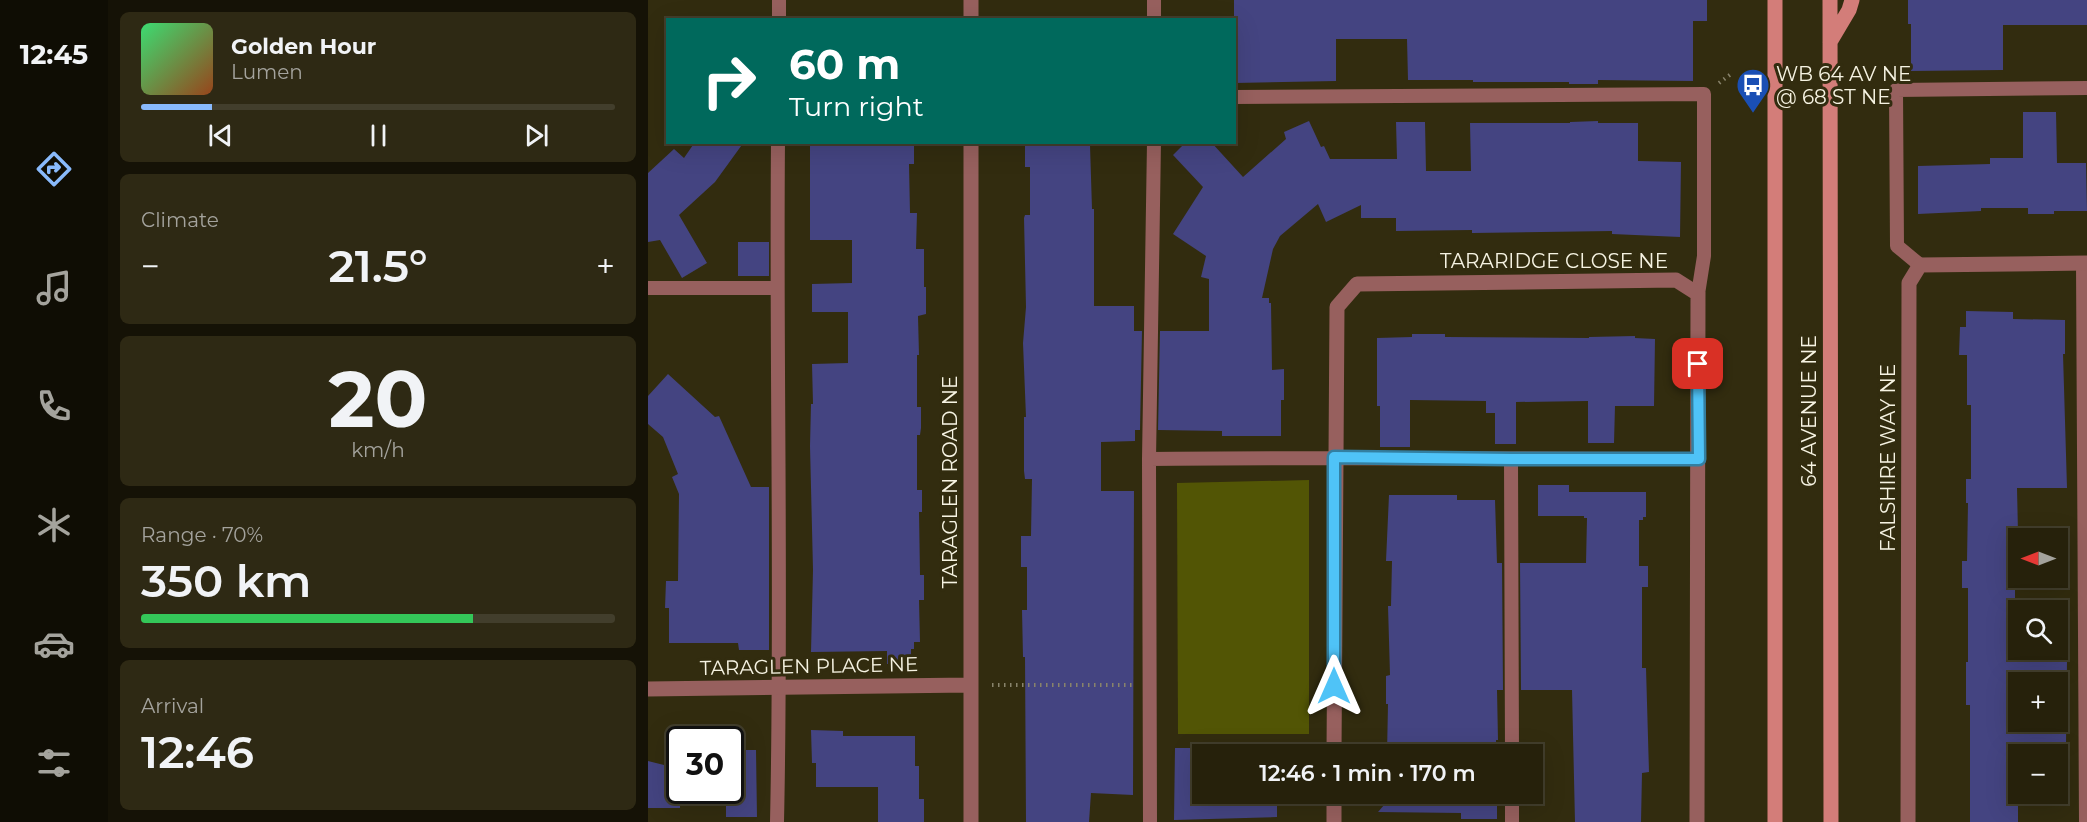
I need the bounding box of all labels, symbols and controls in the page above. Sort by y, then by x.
text: Golden Hour [231,33,376,60]
text: 12:45 [20,38,88,71]
text: 60 m [789,38,900,90]
icon: right [690,42,768,120]
text: Lumen [231,60,303,84]
place label: WB 64 AV NE @ 68 ST NE [1776,62,1911,109]
bus stop icon: WB 64 AV NE @ 68 ST NE [1735,67,1771,114]
text: Turn right [789,90,924,123]
icon: previous [204,119,237,152]
icon: pause [362,119,395,152]
icon: next [520,119,553,152]
icon: directions [33,148,75,190]
text: Climate [141,208,219,232]
text: 21.5° [328,238,428,293]
text: − [141,246,160,286]
text: + [596,246,615,286]
street label: TARARIDGE CLOSE NE [1440,249,1668,273]
icon: music [33,267,75,309]
street label: 64 AVENUE NE [1797,335,1821,487]
pin [1672,338,1723,389]
icon: arrive [1681,347,1714,380]
text: 20 [329,351,427,447]
street label: FALSHIRE WAY NE [1876,364,1900,552]
street label: TARAGLEN ROAD NE [938,376,962,588]
icon: phone [33,385,75,427]
text: km/h [351,438,405,462]
icon: climate [33,504,75,546]
text: Range · 70% [141,523,263,547]
north arrow [2008,528,2068,588]
map controls [2008,528,2068,804]
text: 350 km [141,553,311,608]
button: search [2008,600,2068,660]
icon: car [33,623,75,665]
street label: TARAGLEN PLACE NE [700,652,918,680]
position arrow [1302,654,1366,718]
button: + [2008,672,2068,732]
text: Arrival [141,694,204,718]
text: 12:46 [141,724,254,779]
speed limit sign: 30 [666,726,744,804]
icon: filters [33,742,75,784]
button: − [2008,744,2068,804]
text: 12:46 · 1 min · 170 m [1259,760,1476,787]

